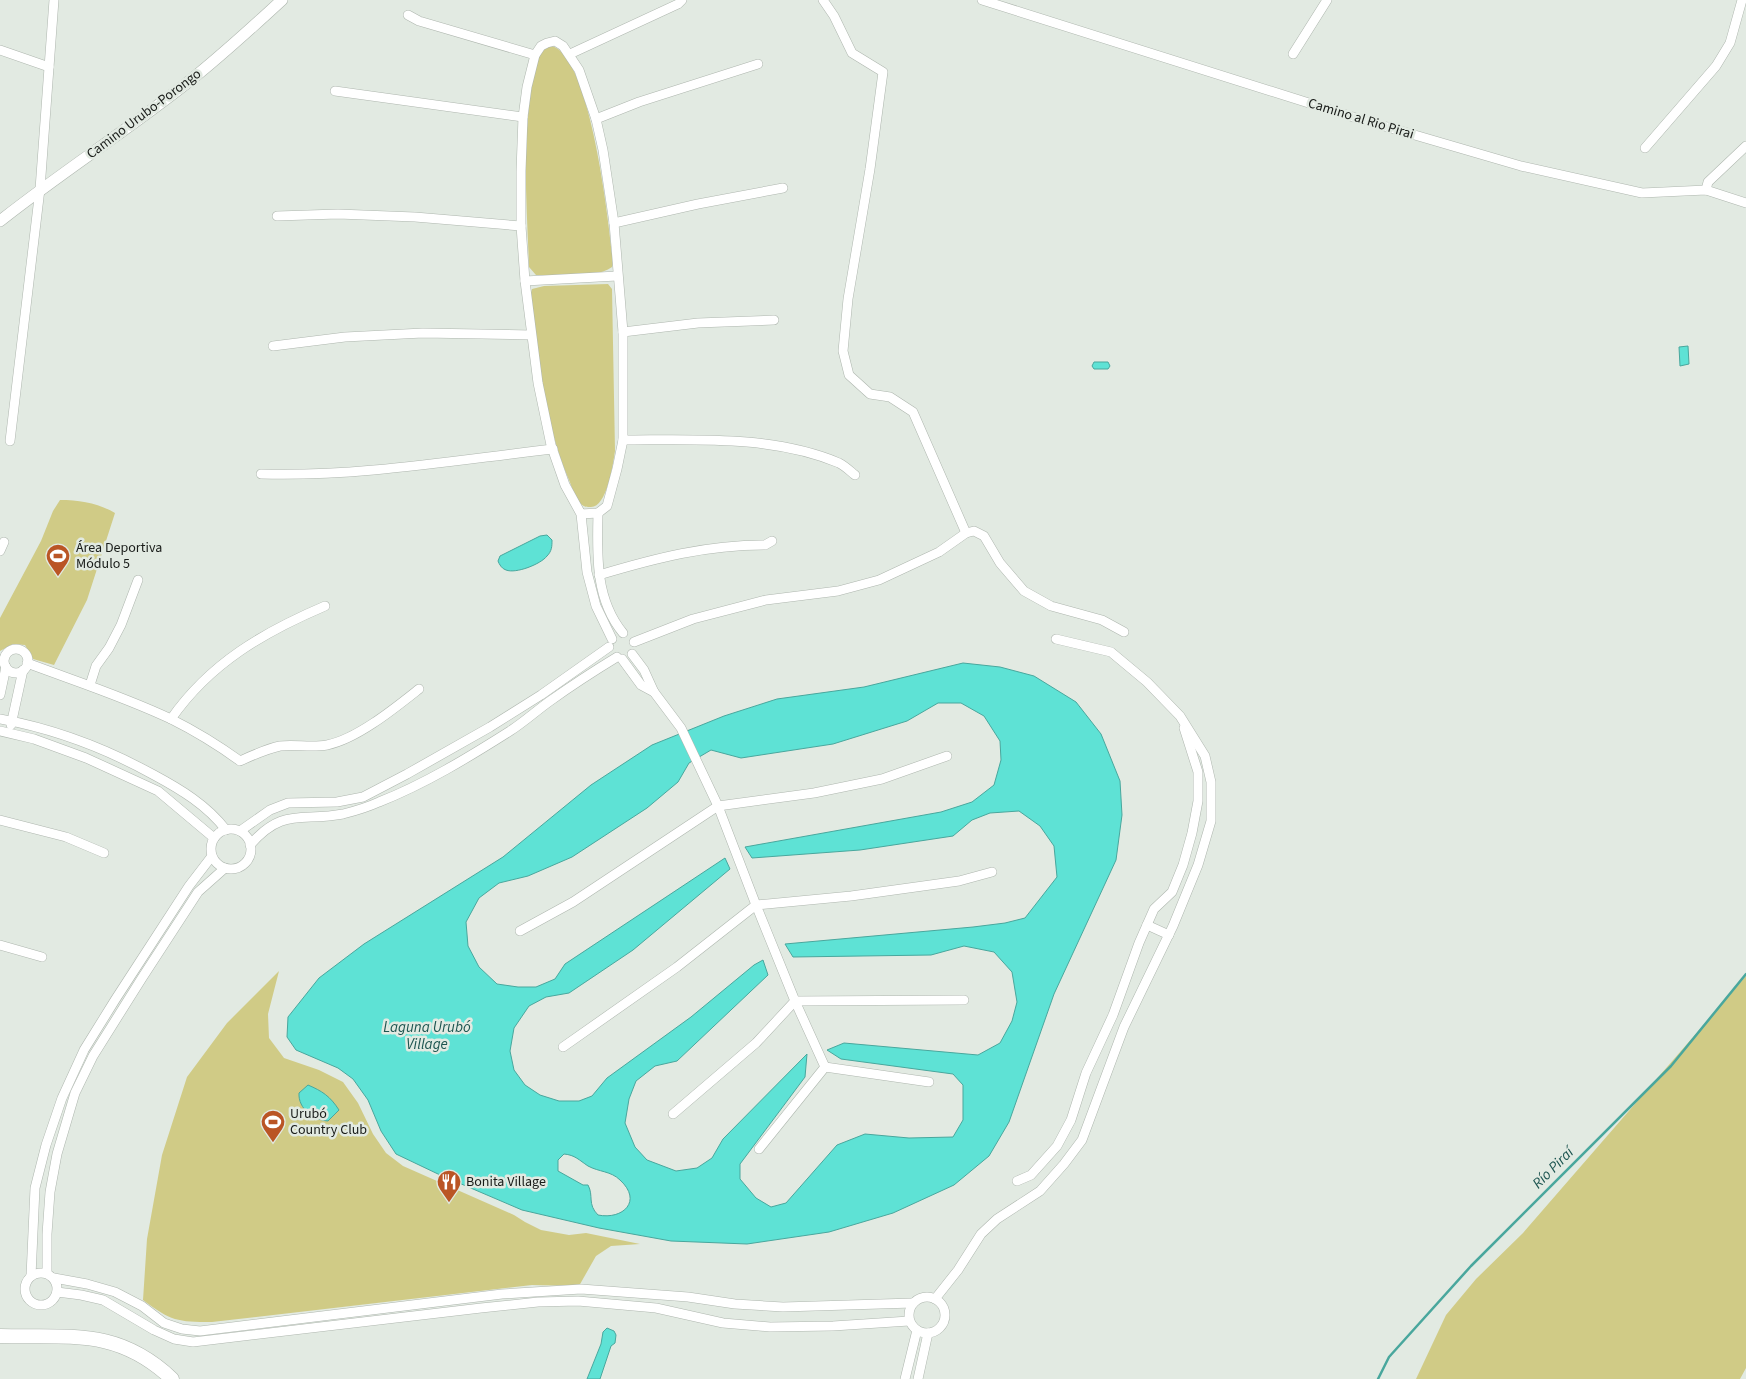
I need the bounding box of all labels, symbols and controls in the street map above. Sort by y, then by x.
street label: Camino Urubo-Porongo [82,64,206,164]
street label: Camino al Rio Pirai [1306,93,1416,145]
place label: Área Deportiva Módulo 5 [76,538,162,574]
sports icon: Área Deportiva Módulo 5 [45,543,71,577]
water label: Laguna Urubó Village [383,1017,471,1055]
place label: Urubó Country Club [290,1104,367,1140]
sports icon: Urubó Country Club [260,1109,286,1143]
water label: Río Piraí [1528,1141,1580,1193]
restaurant icon: Bonita Village [436,1169,462,1203]
place label: Bonita Village [466,1172,546,1192]

